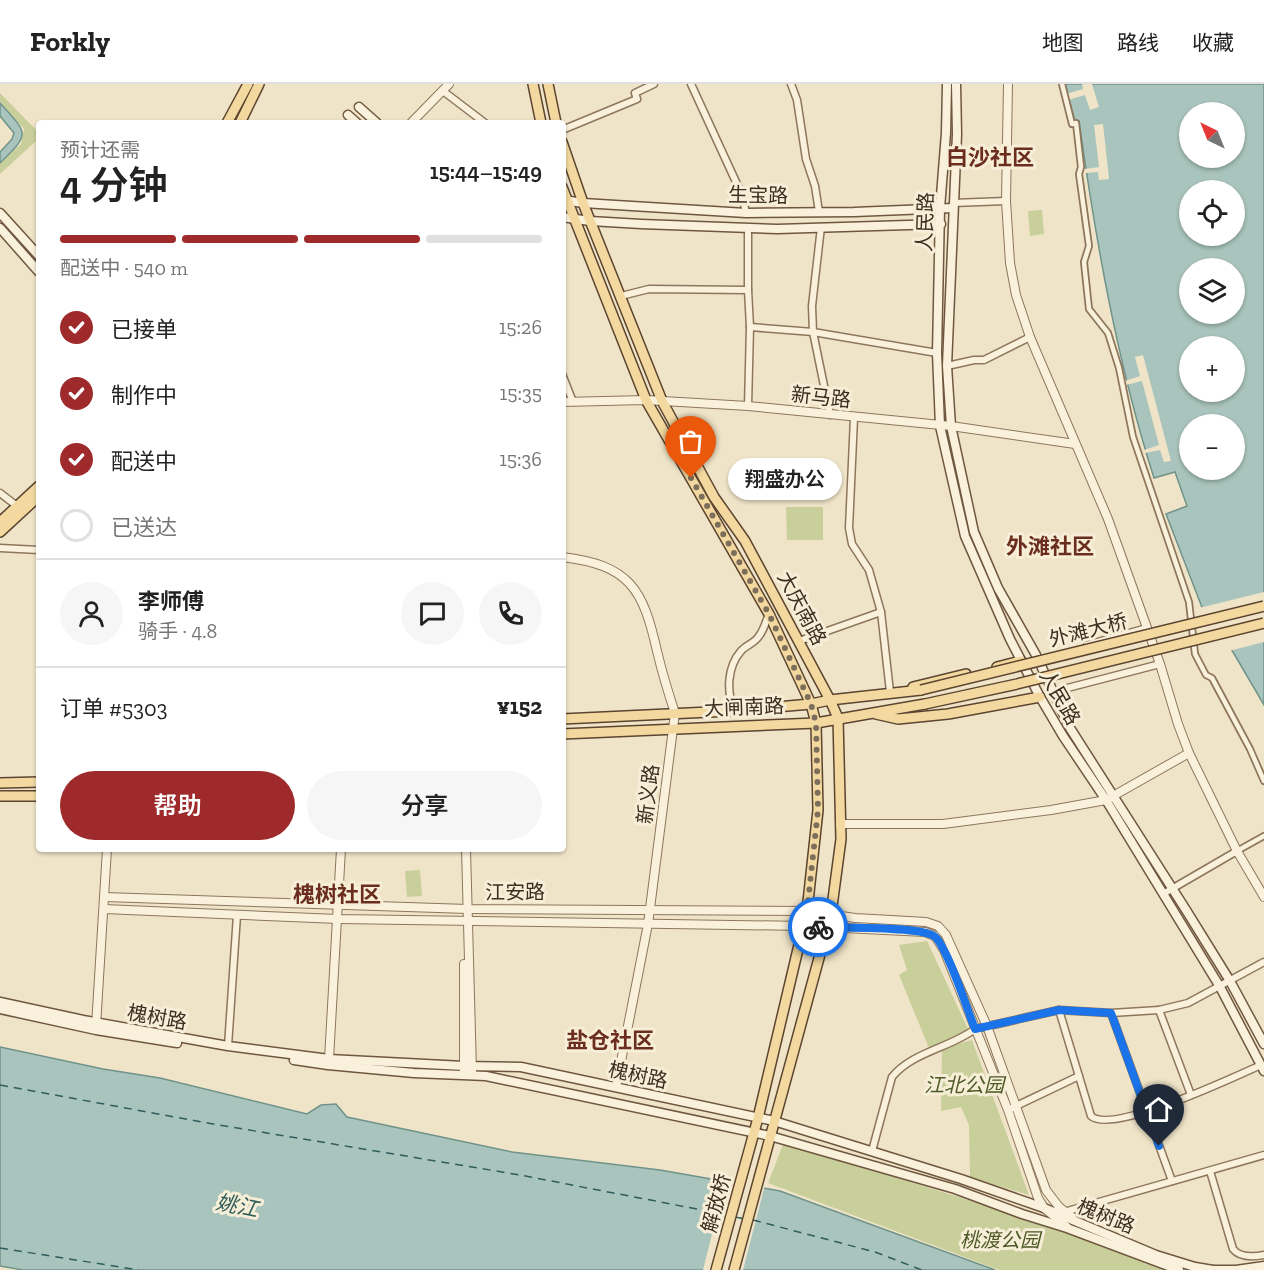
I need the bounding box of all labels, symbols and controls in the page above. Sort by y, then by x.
text: Forkly [30,25,110,58]
text: 地图 [1042,30,1084,55]
text: 路线 [1117,30,1159,55]
text: 收藏 [1192,30,1234,55]
north arrow [1179,102,1245,168]
map controls [1179,102,1245,480]
text: 预计还需 [60,138,140,162]
district label: 白沙社区 [946,144,1034,171]
text: 15:44–15:49 [430,158,542,185]
text: 4 分钟 [60,162,168,209]
button: locate [1179,180,1245,246]
street label: 生宝路 [728,182,788,208]
street label: 人民路 [912,192,938,252]
text: 配送中 · 540 m [60,256,188,280]
button: layers [1179,258,1245,324]
icon: check [60,311,93,344]
text: 15:26 [499,315,542,339]
text: 已接单 [111,316,177,343]
button: + [1179,336,1245,402]
icon: check [60,377,93,410]
text: 15:35 [500,381,542,405]
text: 制作中 [111,382,177,409]
street label: 新马路 [790,382,852,412]
button: − [1179,414,1245,480]
pin [665,416,716,478]
icon: bag [674,425,707,458]
icon: check [60,443,93,476]
text: 15:36 [499,447,542,471]
text: 配送中 [111,448,177,475]
callout: 翔盛办公 [727,457,841,499]
text: 翔盛办公 [745,467,825,491]
text: 已送达 [111,514,177,541]
district label: 外滩社区 [1006,533,1094,560]
street label: 大庆南路 [773,567,831,649]
button: person [60,582,123,645]
button: chat [401,582,464,645]
button: phone [479,582,542,645]
text: 李师傅 [138,588,204,615]
street label: 外滩大桥 [1046,609,1130,651]
text: 骑手 · 4.8 [138,619,217,643]
street label: 人民路 [1035,665,1085,729]
text: ¥152 [497,693,542,720]
street label: 大闸南路 [704,694,784,720]
text: 订单 #5303 [60,695,167,722]
street label: 新义路 [632,763,664,825]
button: 帮助 [60,771,295,840]
button: 分享 [307,771,542,840]
street label: 江安路 [485,880,545,904]
district label: 槐树社区 [293,881,381,908]
courier [788,897,848,957]
icon: bike [802,911,835,944]
street label: 槐树路 [125,1000,189,1034]
district label: 盐仓社区 [566,1027,654,1054]
street label: 槐树路 [606,1057,670,1093]
park label: 江北公园 [924,1073,1007,1097]
pin [1133,1084,1184,1146]
icon: home [1142,1093,1175,1126]
street label: 解放桥 [697,1171,735,1235]
water label: 姚江 [214,1189,262,1222]
street label: 槐树路 [1074,1194,1138,1238]
park label: 桃渡公园 [960,1228,1043,1252]

